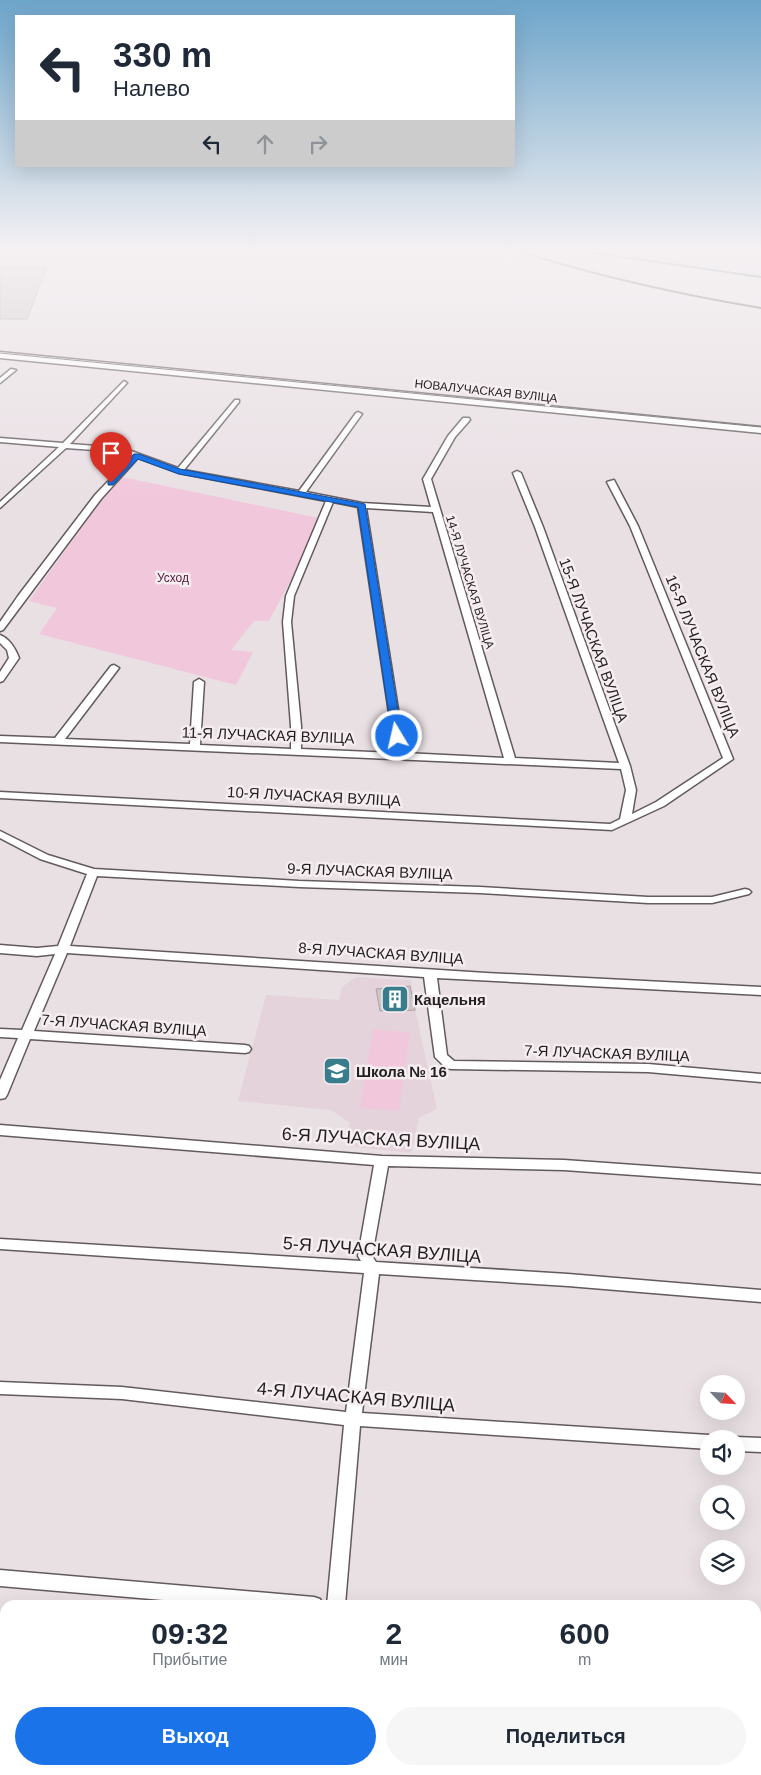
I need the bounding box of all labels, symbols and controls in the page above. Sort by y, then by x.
icon: left [30,35,95,100]
text: 330 m [113,35,212,74]
text: Налево [113,76,190,101]
icon: left [198,130,226,158]
icon: ahead [251,130,279,158]
icon: right [304,130,332,158]
street label: НОВАЛУЧАСКАЯ ВУЛІЦА [414,377,558,405]
pin [90,432,132,483]
icon: arrive [97,439,125,467]
street label: 14-Я ЛУЧАСКАЯ ВУЛІЦА [443,513,497,651]
street label: 15-Я ЛУЧАСКАЯ ВУЛІЦА [556,555,632,725]
park label: Усход [157,571,189,585]
street label: 16-Я ЛУЧАСКАЯ ВУЛІЦА [663,572,743,740]
position arrow [370,709,422,761]
street label: 11-Я ЛУЧАСКАЯ ВУЛІЦА [181,723,355,747]
street label: 10-Я ЛУЧАСКАЯ ВУЛІЦА [227,783,401,809]
street label: 9-Я ЛУЧАСКАЯ ВУЛІЦА [287,860,453,882]
street label: 8-Я ЛУЧАСКАЯ ВУЛІЦА [298,939,464,967]
building icon: Кацельня [380,984,410,1014]
place label: Кацельня [414,991,486,1008]
street label: 7-Я ЛУЧАСКАЯ ВУЛІЦА [41,1011,207,1039]
street label: 7-Я ЛУЧАСКАЯ ВУЛІЦА [524,1042,690,1064]
school or university icon: Школа № 16 [322,1056,352,1086]
place label: Школа № 16 [356,1063,447,1080]
street label: 6-Я ЛУЧАСКАЯ ВУЛІЦА [281,1124,481,1154]
street label: 5-Я ЛУЧАСКАЯ ВУЛІЦА [282,1233,482,1267]
north arrow [700,1375,745,1420]
map controls [700,1375,745,1585]
street label: 4-Я ЛУЧАСКАЯ ВУЛІЦА [256,1378,456,1416]
button: sound [700,1430,745,1475]
button: search [700,1485,745,1530]
button: layers [700,1540,745,1585]
text: 09:32 [151,1617,228,1650]
text: 2 [385,1617,402,1650]
text: 600 [560,1617,610,1650]
text: Прибытие [152,1651,227,1668]
text: мин [379,1651,408,1668]
text: m [578,1651,591,1668]
button: Выход [15,1707,376,1765]
button: Поделиться [386,1707,746,1765]

